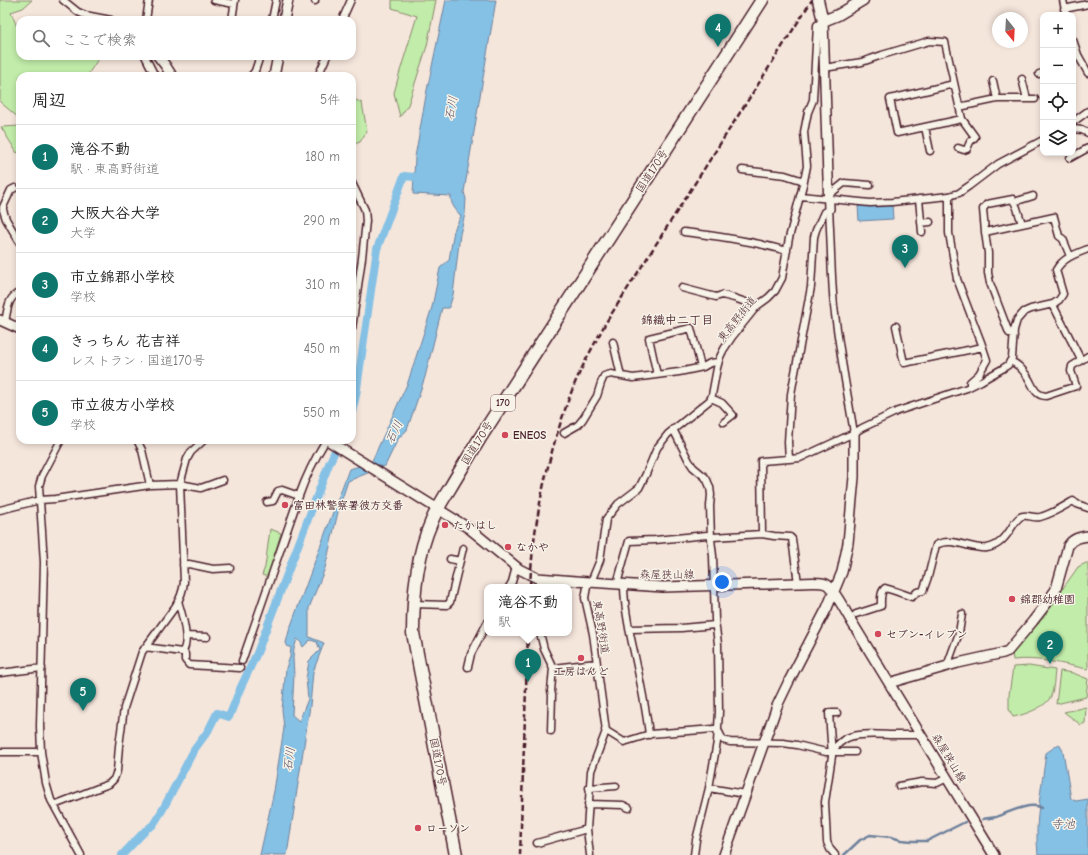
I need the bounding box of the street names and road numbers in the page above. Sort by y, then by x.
street label: 国道170号 [633,147,671,195]
street label: 東高野街道 [715,294,759,344]
road number: 170 [491,395,515,411]
street label: 国道170号 [458,419,496,467]
street label: 森屋狭山線 [640,568,695,581]
street label: 東高野街道 [590,599,612,655]
street label: 森屋狭山線 [929,731,969,785]
street label: 国道170号 [427,737,449,787]

